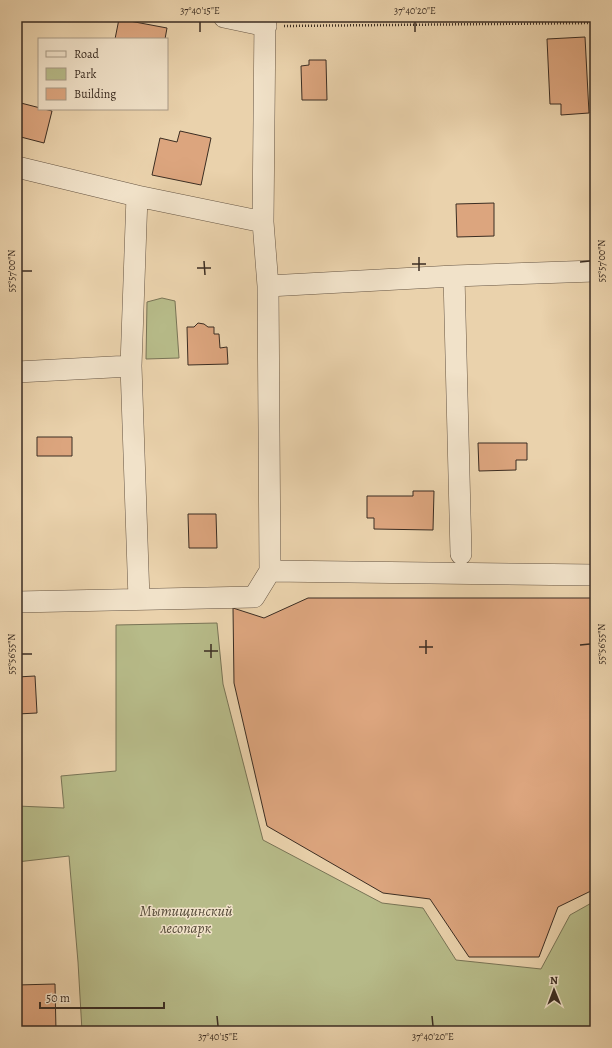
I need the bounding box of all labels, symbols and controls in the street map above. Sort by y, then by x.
text: 37°40'15"E [180,4,220,17]
text: 37°40'20"E [394,4,436,17]
legend [38,38,168,110]
text: Road [74,46,100,62]
text: Park [74,66,97,82]
text: Building [74,86,116,102]
text: 55°57'00"N [595,240,608,282]
text: 55°57'00"N [5,250,18,292]
text: 55°56'55"N [595,623,608,665]
text: 55°56'55"N [5,633,18,675]
park label: Мытищинский лесопарк [140,901,233,938]
north arrow [534,970,574,1010]
text: N [550,973,558,988]
scale bar [40,984,164,1010]
text: 50 m [46,990,70,1006]
text: 37°40'15"E [198,1030,238,1043]
text: 37°40'20"E [412,1030,454,1043]

